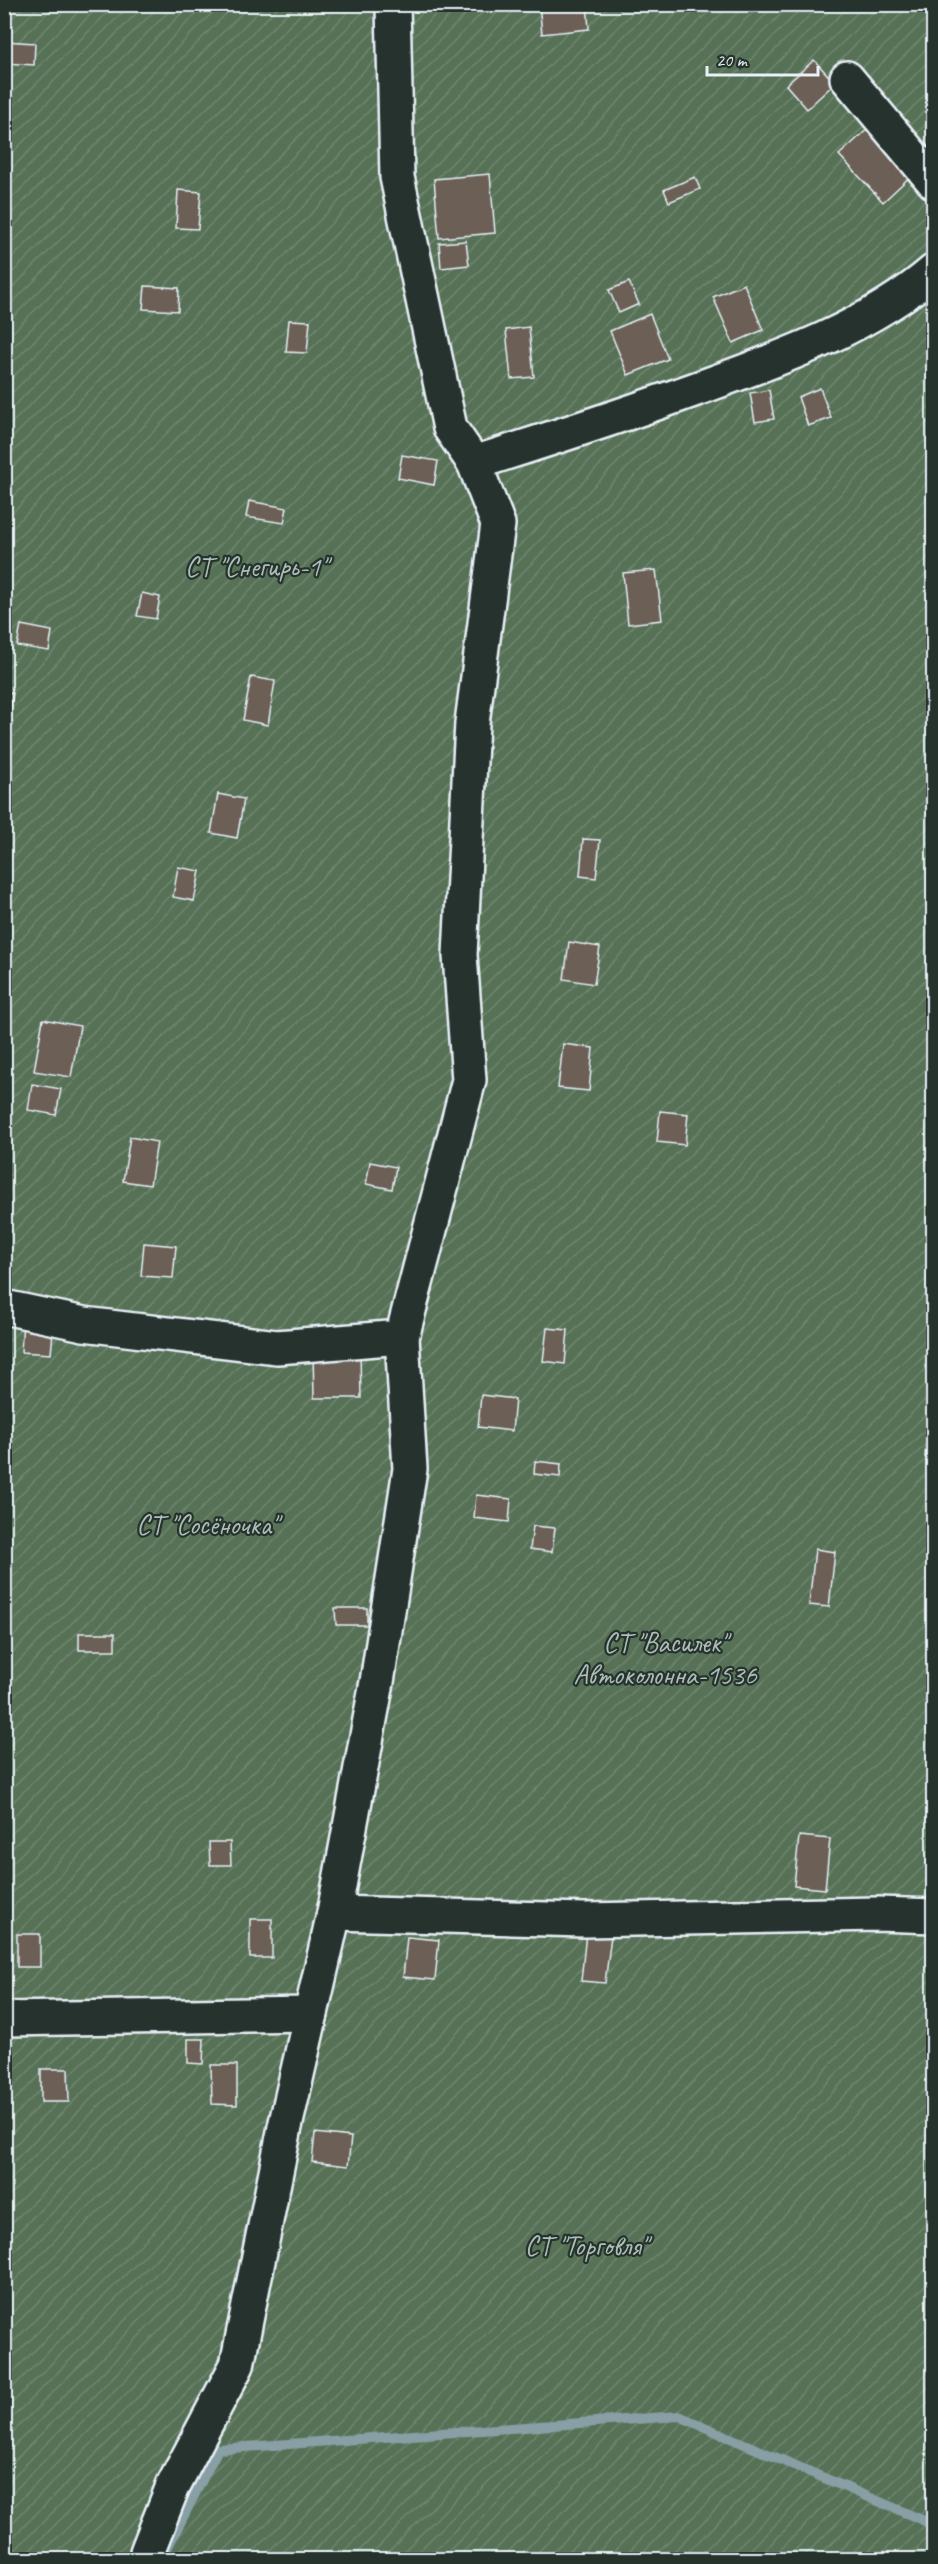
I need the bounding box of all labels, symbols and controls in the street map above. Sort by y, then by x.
scale bar [707,39,818,77]
text: 20 m [716,49,749,71]
park label: СТ "Снегирь-1" [185,549,332,584]
park label: СТ "Сосёночка" [136,1507,283,1542]
park label: СТ "Василек" Автоколонна-1536 [573,1625,758,1692]
park label: СТ "Торговля" [525,2228,653,2263]

